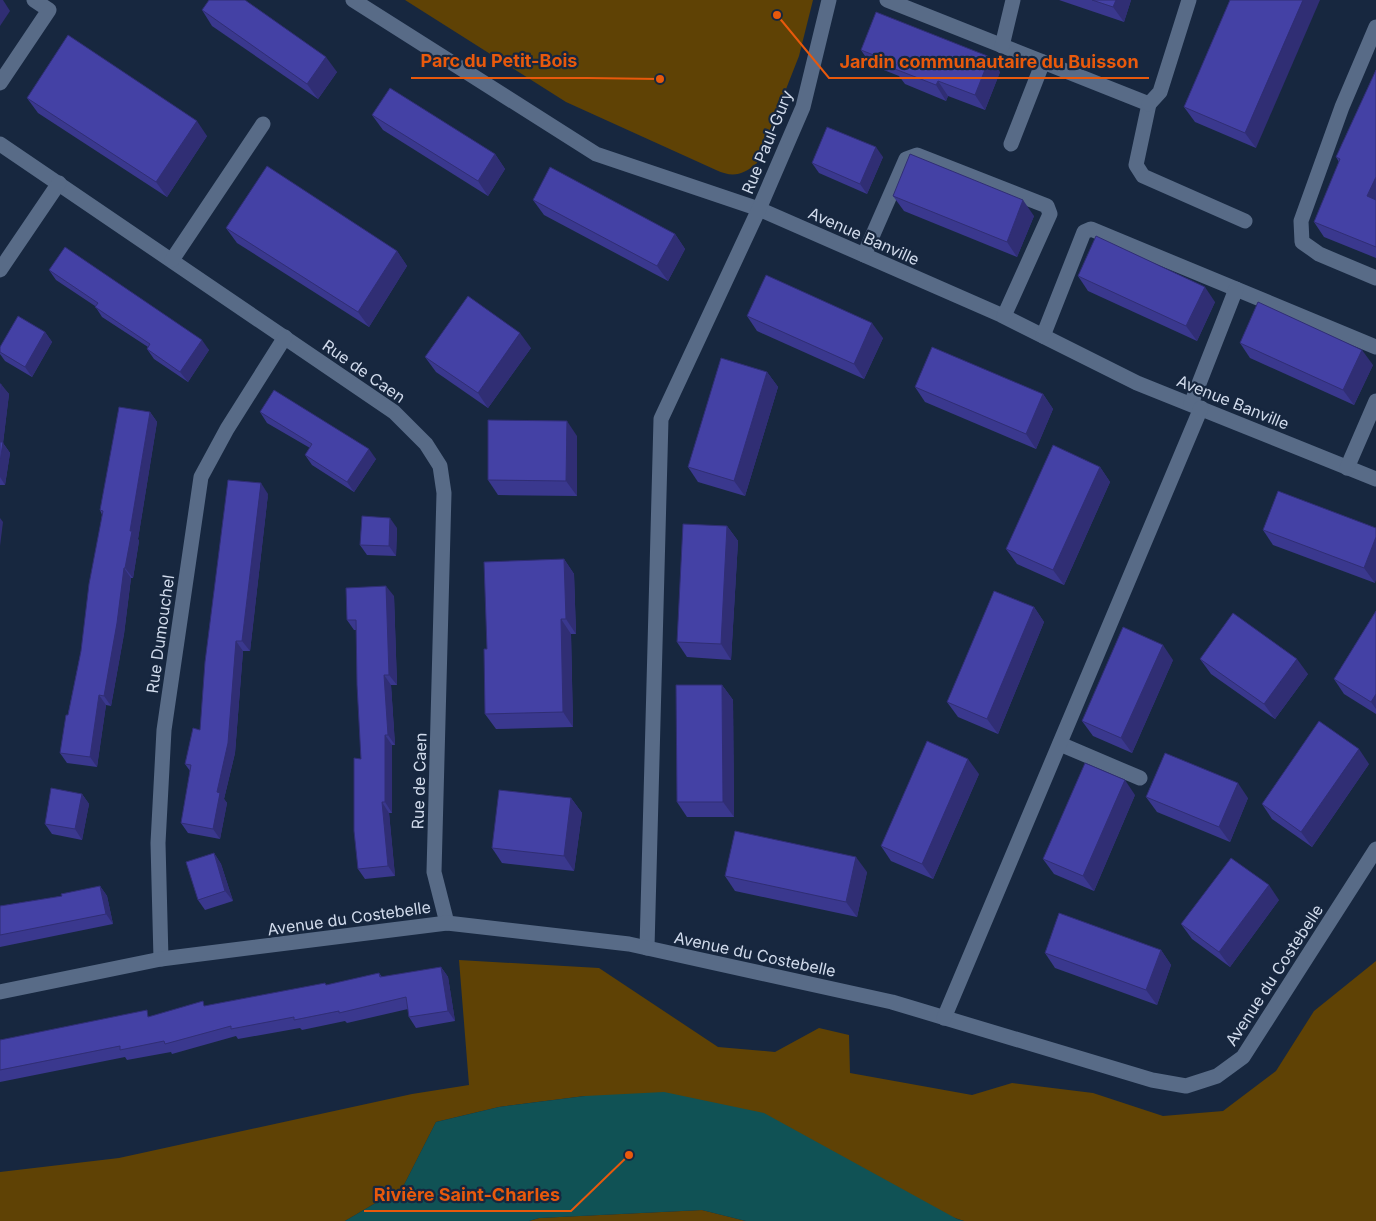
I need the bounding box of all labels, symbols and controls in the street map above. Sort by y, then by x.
callout: Parc du Petit-Bois [411,45,588,78]
callout: Jardin communautaire du Buisson [829,45,1149,78]
text: Parc du Petit-Bois [421,50,577,71]
text: Jardin communautaire du Buisson [839,51,1139,72]
street label: Rue Paul-Gury [737,87,797,197]
street label: Avenue Banville [805,203,923,269]
street label: Rue de Caen [319,335,409,407]
street label: Avenue Banville [1174,370,1292,434]
street label: Rue Dumouchel [142,573,178,695]
street label: Rue de Caen [407,732,431,830]
street label: Avenue du Costebelle [266,897,432,939]
street label: Avenue du Costebelle [1221,900,1327,1050]
street label: Avenue du Costebelle [672,927,838,981]
callout: Rivière Saint-Charles [364,1178,571,1211]
text: Rivière Saint-Charles [374,1184,560,1205]

